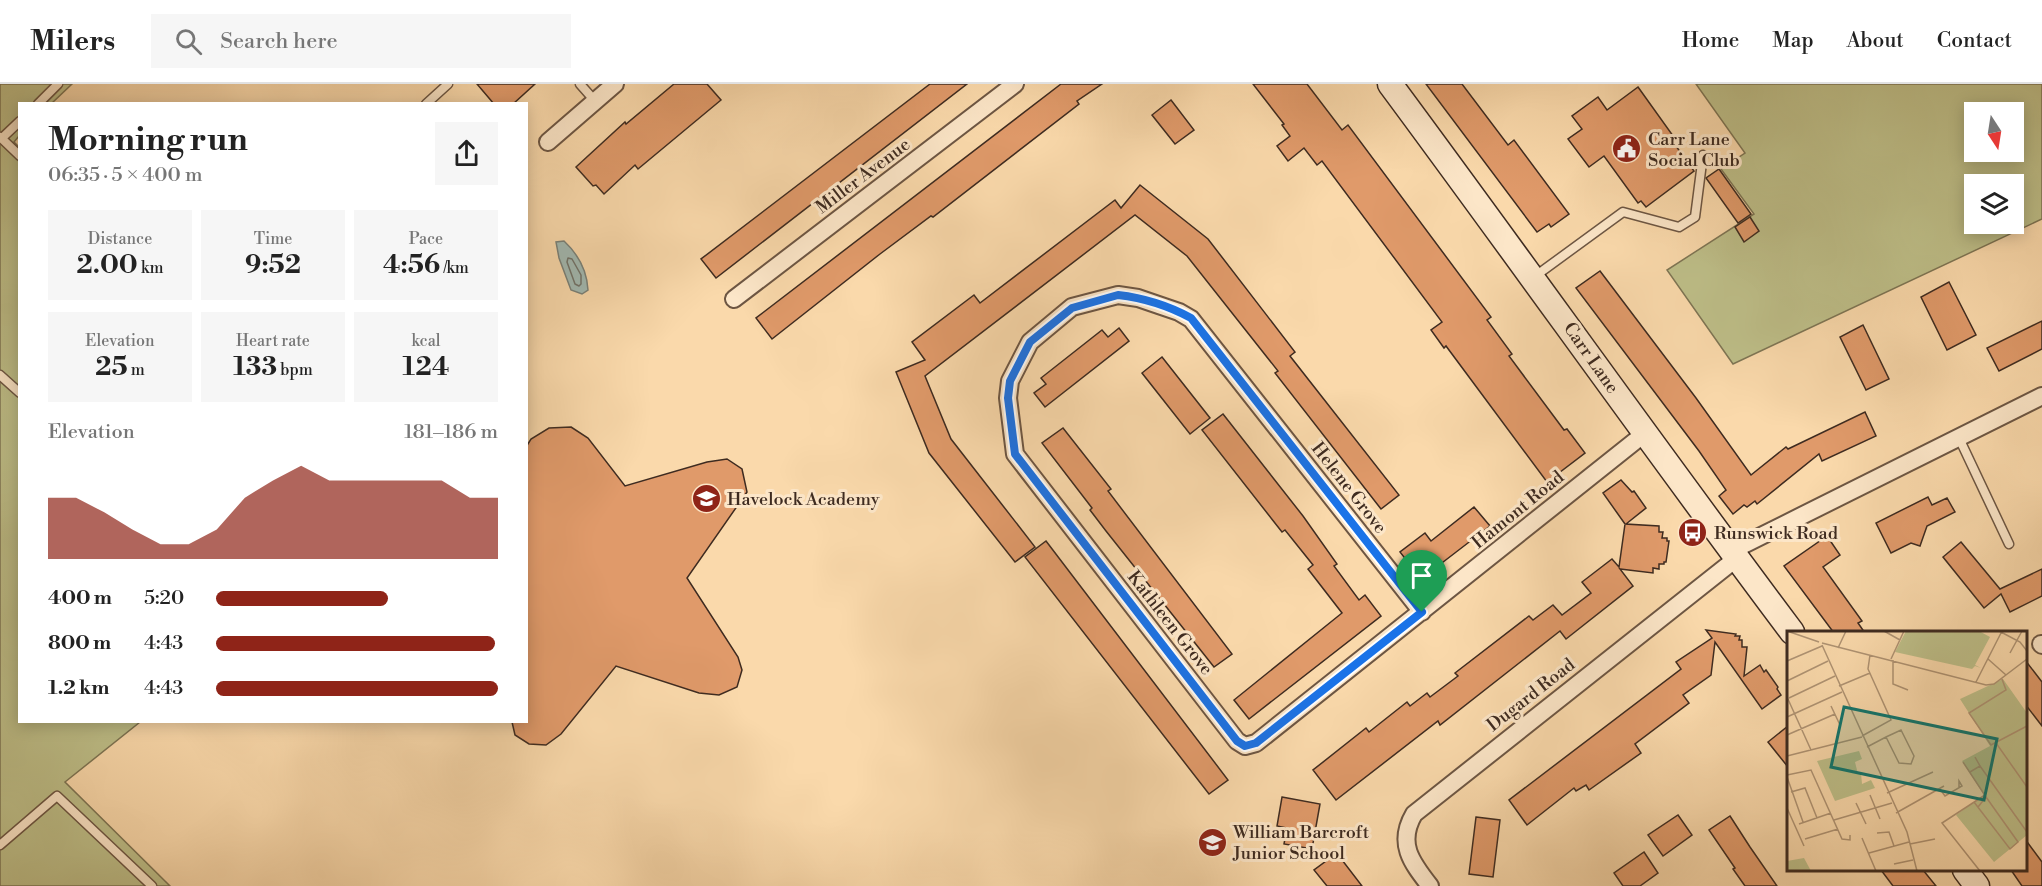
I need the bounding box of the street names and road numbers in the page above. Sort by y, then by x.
street label: Miller Avenue [811,133,915,219]
street label: Carr Lane [1558,318,1624,398]
street label: Helene Grove [1306,438,1392,538]
street label: Hamont Road [1467,465,1569,554]
street label: Kathleen Grove [1122,566,1218,680]
street label: Dugard Road [1482,653,1580,737]

